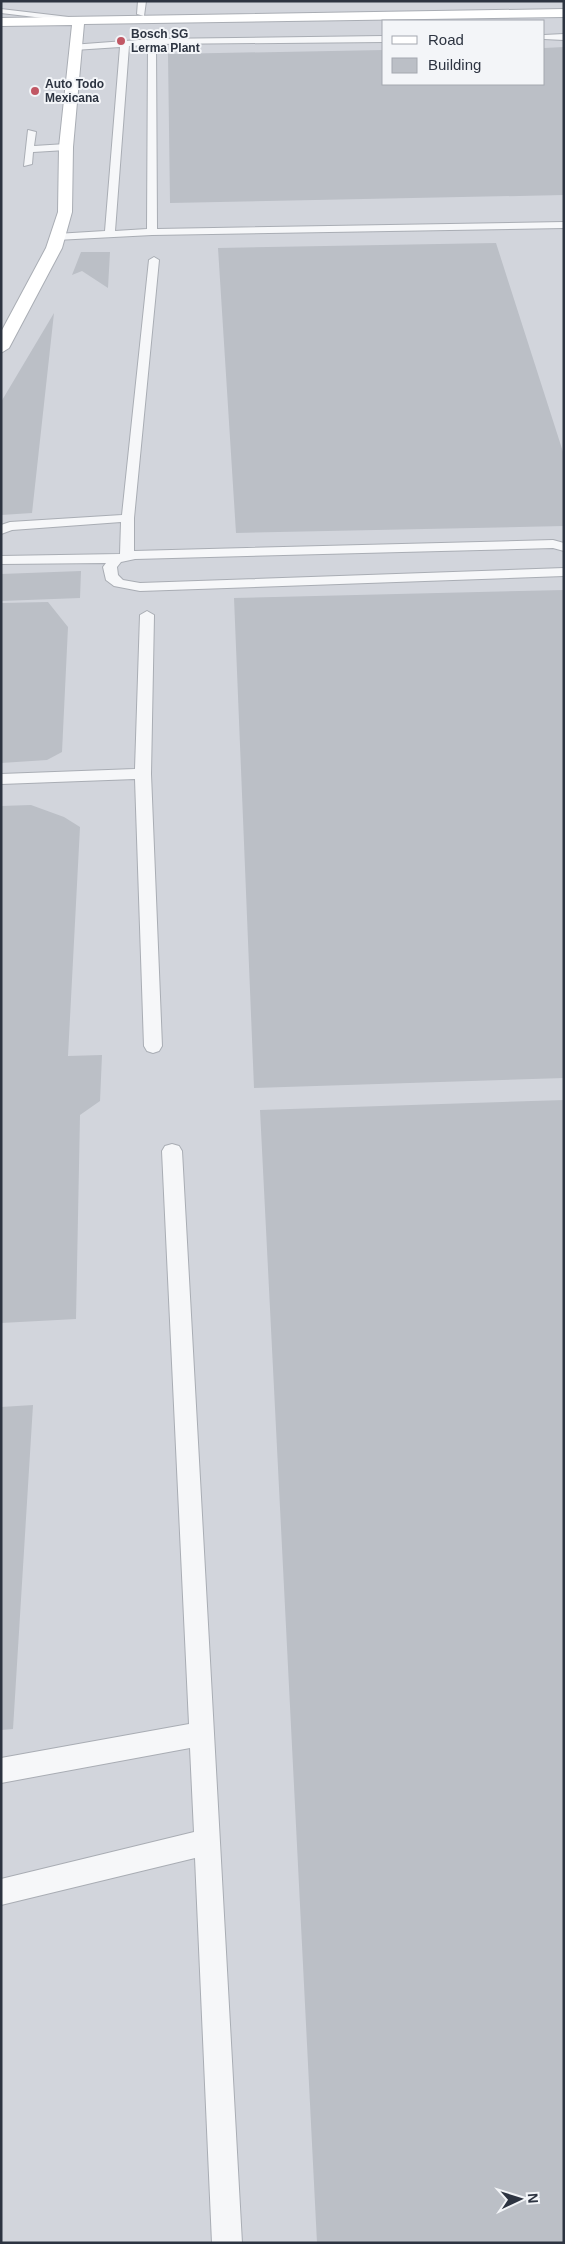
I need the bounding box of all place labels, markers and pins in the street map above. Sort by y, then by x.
place label: Bosch SG Lerma Plant [131,27,200,55]
marker: Bosch SG Lerma Plant [115,35,127,47]
place label: Auto Todo Mexicana [45,77,104,105]
marker: Auto Todo Mexicana [29,85,41,97]

